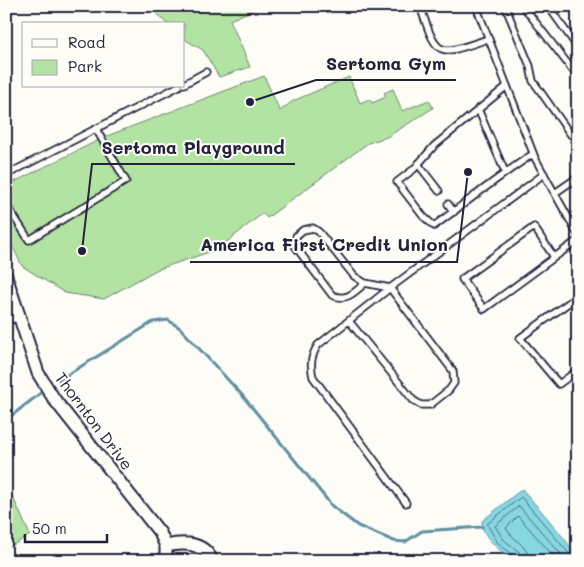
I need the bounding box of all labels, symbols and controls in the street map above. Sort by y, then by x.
legend [22,22,185,88]
text: Road [68,32,105,52]
callout: Sertoma Gym [316,47,456,80]
text: Sertoma Gym [326,51,446,75]
text: Park [68,56,102,76]
callout: Sertoma Playground [92,131,295,164]
text: Sertoma Playground [101,135,285,159]
callout: America First Credit Union [190,229,457,262]
text: America First Credit Union [200,232,448,256]
street label: Thornton Drive [51,368,138,474]
scale bar [25,512,108,544]
text: 50 m [32,518,67,538]

